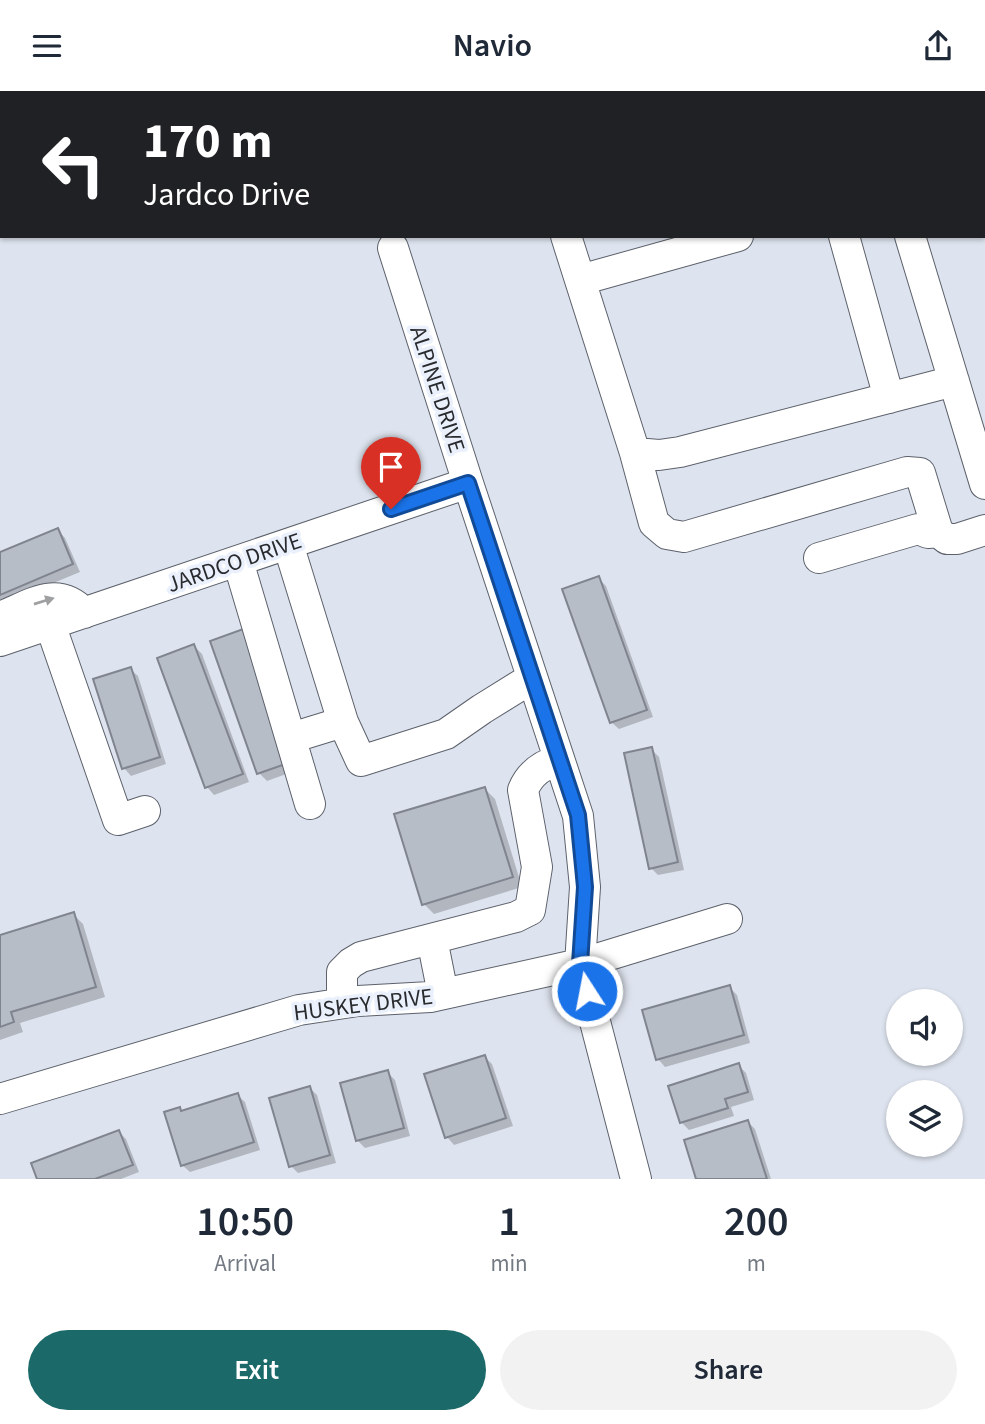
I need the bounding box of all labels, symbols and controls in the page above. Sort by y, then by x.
text: Navio [453,23,532,69]
icon: menu [28,27,66,65]
icon: share [919,27,957,65]
text: 170 m [143,107,272,177]
icon: left [28,119,119,210]
text: Jardco Drive [143,172,310,218]
street label: ALPINE DRIVE [401,321,474,457]
pin [361,437,421,509]
icon: arrive [372,448,410,486]
street label: JARDCO DRIVE [162,524,306,601]
one-way arrow [33,595,54,605]
position arrow [550,954,624,1028]
street label: HUSKEY DRIVE [292,980,435,1029]
map controls [886,989,963,1157]
button: sound [886,989,963,1066]
button: layers [886,1080,963,1157]
text: 10:50 [196,1192,294,1252]
text: 1 [498,1192,520,1252]
text: 200 [724,1192,789,1252]
text: Arrival [214,1247,276,1280]
text: min [490,1247,528,1280]
text: m [747,1247,766,1280]
button: Exit [28,1330,486,1410]
button: Share [500,1330,957,1410]

